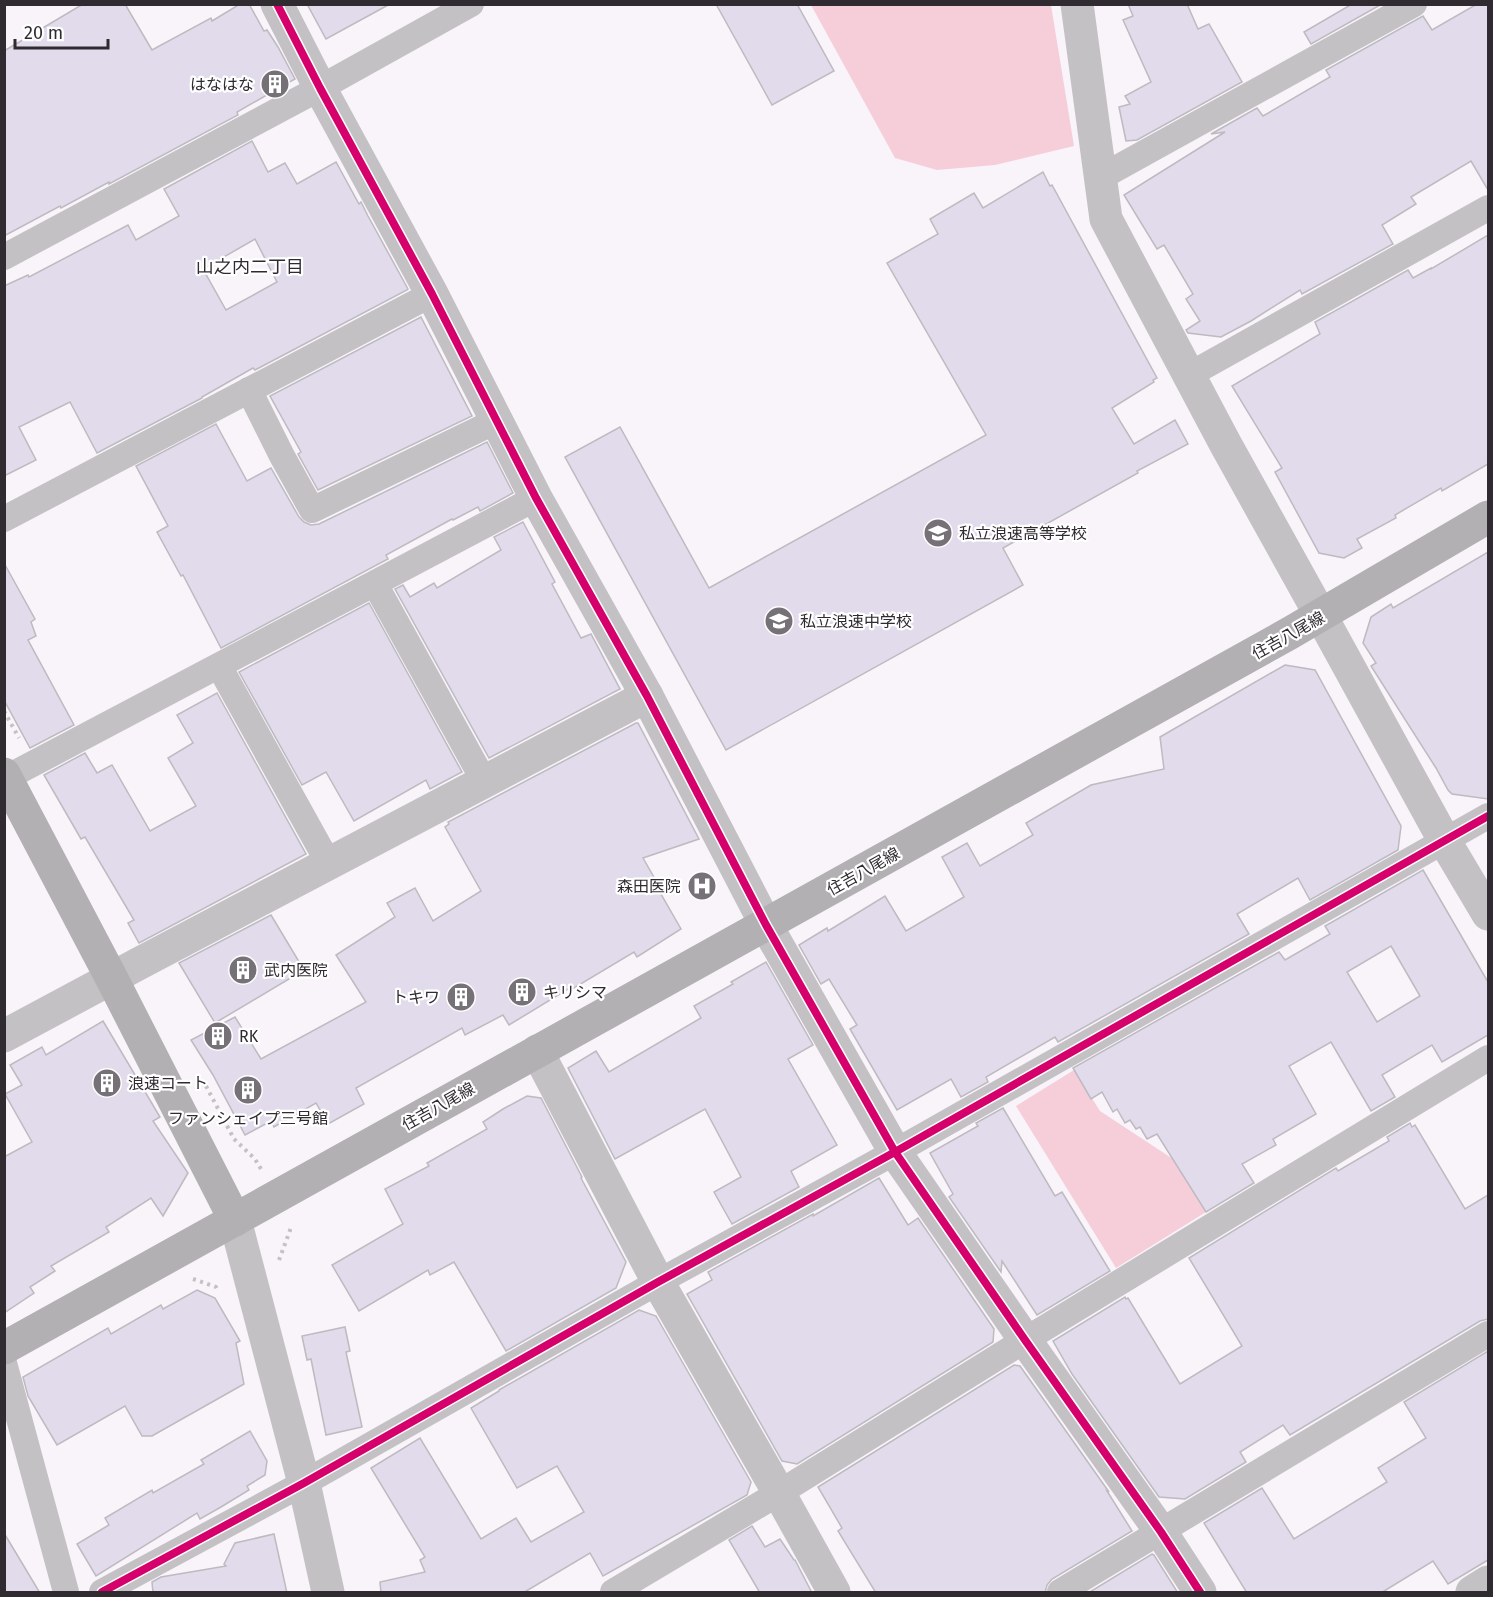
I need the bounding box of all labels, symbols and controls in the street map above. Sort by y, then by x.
scale bar [15,12,108,50]
text: 20 m [24,22,63,44]
building icon: はなはな [259,68,291,100]
place label: はなはな [190,75,254,94]
district label: 山之内二丁目 [196,256,304,278]
school or university icon: 私立浪速高等学校 [922,517,954,549]
place label: 私立浪速高等学校 [959,524,1087,543]
school or university icon: 私立浪速中学校 [763,605,795,637]
street label: 住吉八尾線 [1249,608,1328,663]
place label: 私立浪速中学校 [800,612,912,631]
street label: 住吉八尾線 [824,844,903,899]
hospital icon: 森田医院 [686,870,718,902]
place label: 森田医院 [617,877,681,896]
building icon: 武内医院 [227,954,259,986]
place label: 武内医院 [264,961,328,980]
building icon: キリシマ [506,976,538,1008]
building icon: トキワ [445,981,477,1013]
place label: キリシマ [543,983,607,1002]
place label: トキワ [392,988,440,1007]
building icon: RK [202,1020,234,1052]
place label: RK [239,1027,259,1046]
building icon: 浪速コート [91,1067,123,1099]
place label: 浪速コート [128,1074,208,1093]
building icon: ファンシェイプ三号館 [232,1074,264,1106]
street label: 住吉八尾線 [399,1079,478,1134]
place label: ファンシェイプ三号館 [168,1109,328,1128]

